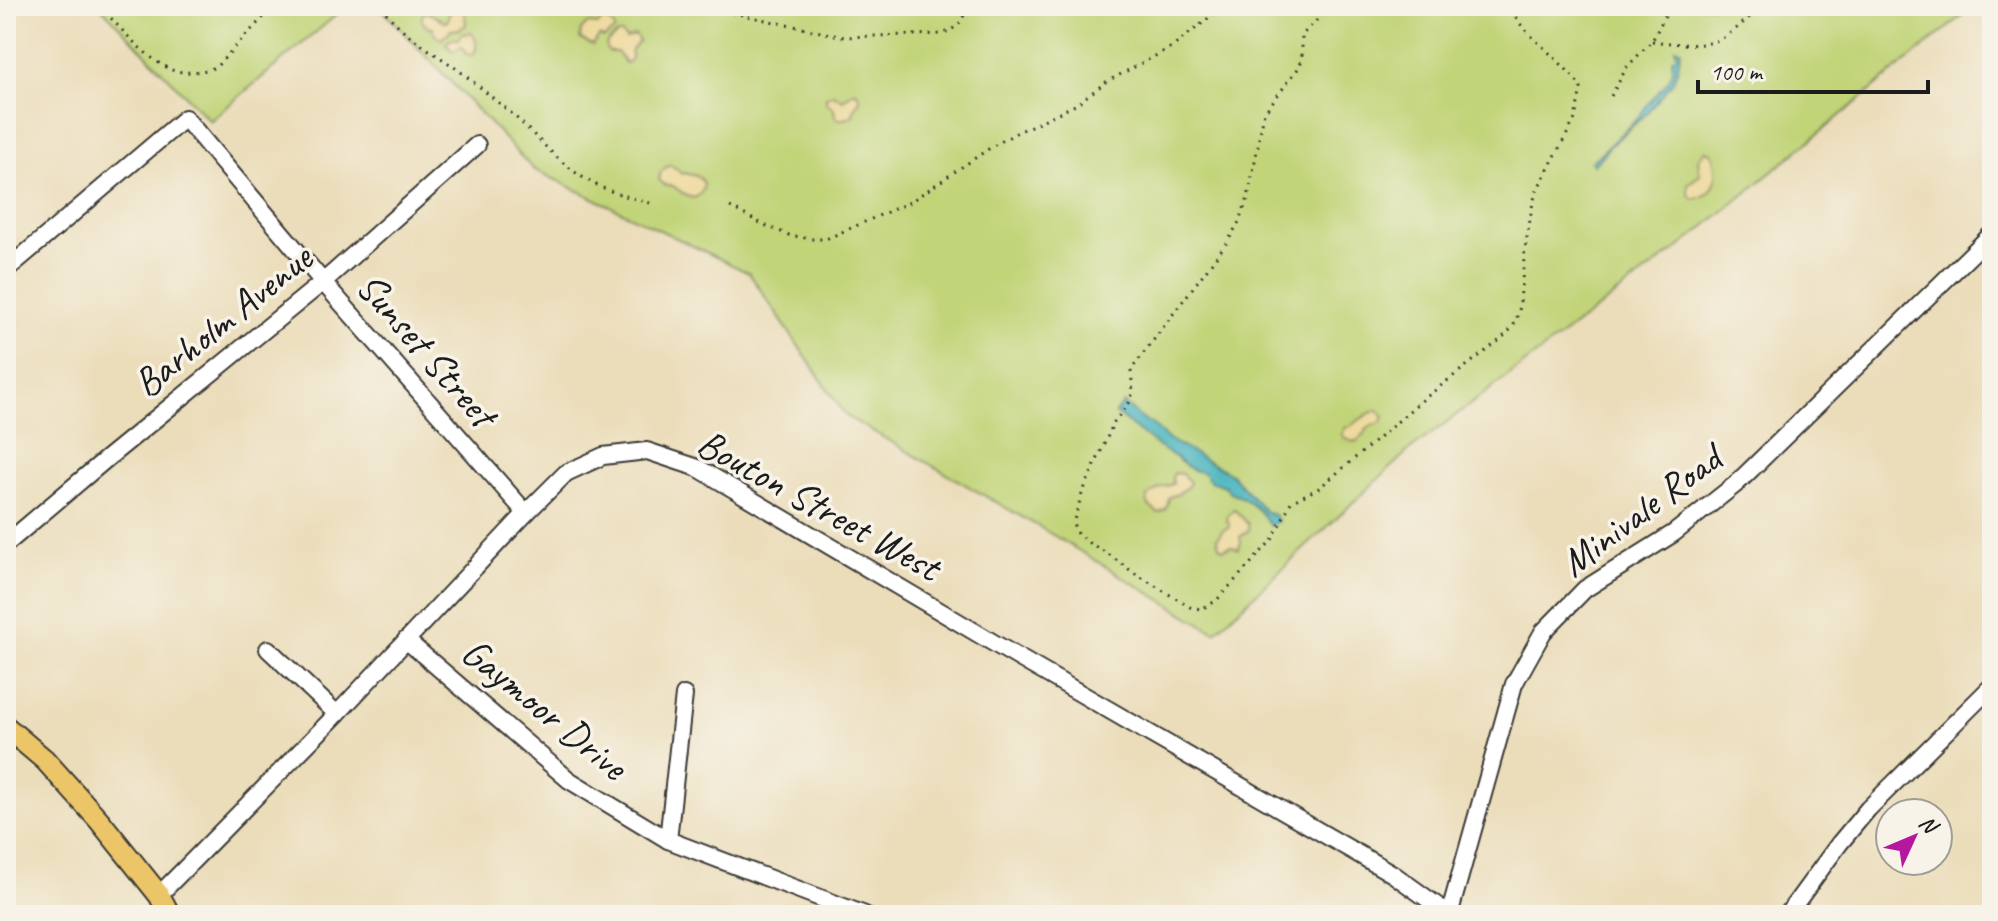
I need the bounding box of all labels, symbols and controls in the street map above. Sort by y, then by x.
scale bar [1698,44,1928,94]
text: 100 m [1710,57,1764,87]
street label: Barholm Avenue [123,232,325,408]
street label: Sunset Street [346,262,511,441]
street label: Bouton Street West [689,418,952,594]
street label: Minivale Road [1550,430,1736,588]
street label: Gaymoor Drive [452,627,640,793]
north arrow [1874,797,1954,877]
text: N [1913,809,1945,841]

